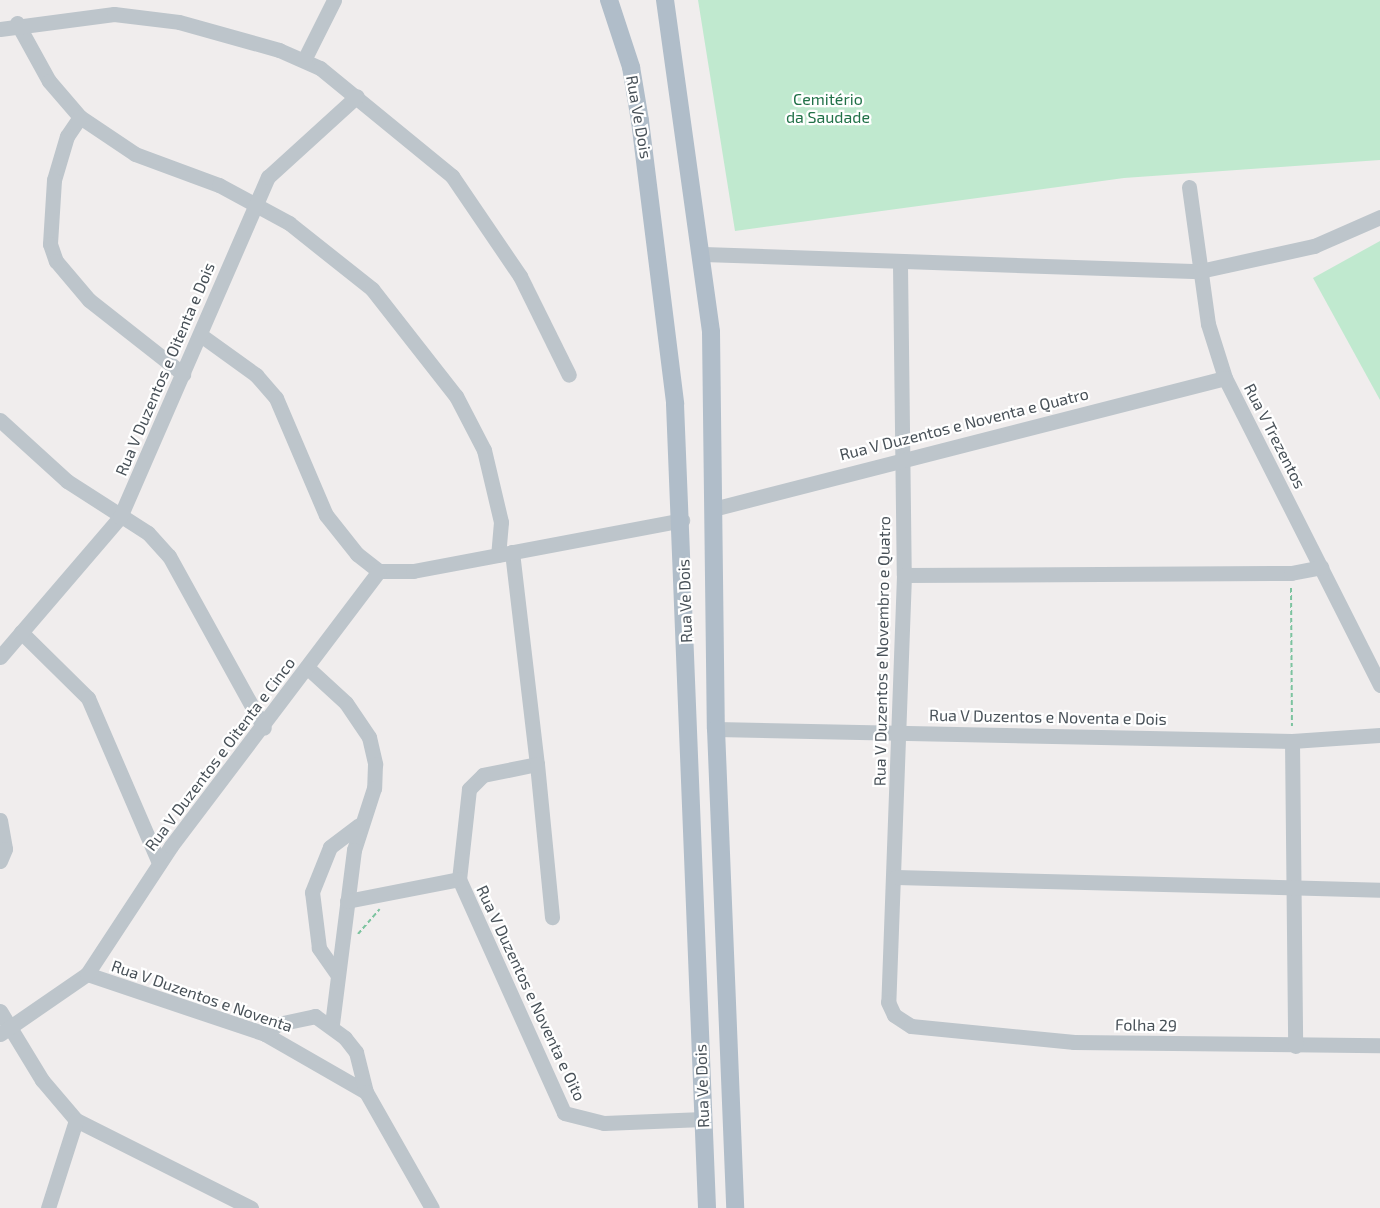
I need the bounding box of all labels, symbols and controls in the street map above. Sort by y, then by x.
street label: Rua Ve Dois [622,74,656,160]
park label: Cemitério da Saudade [786,89,870,127]
street label: Rua V Duzentos e Oitenta e Dois [111,259,219,479]
street label: Rua V Trezentos [1240,380,1310,492]
street label: Rua V Duzentos e Noventa e Quatro [837,384,1091,464]
street label: Rua V Duzentos e Novembro e Quatro [870,515,894,787]
street label: Rua Ve Dois [674,558,696,644]
street label: Rua V Duzentos e Oitenta e Cinco [141,653,299,855]
street label: Rua V Duzentos e Noventa e Dois [929,705,1167,729]
street label: Rua V Duzentos e Noventa e Oito [472,882,590,1104]
street label: Rua V Duzentos e Noventa [109,956,295,1036]
street label: Folha 29 [1115,1015,1177,1035]
street label: Rua Ve Dois [691,1043,713,1129]

